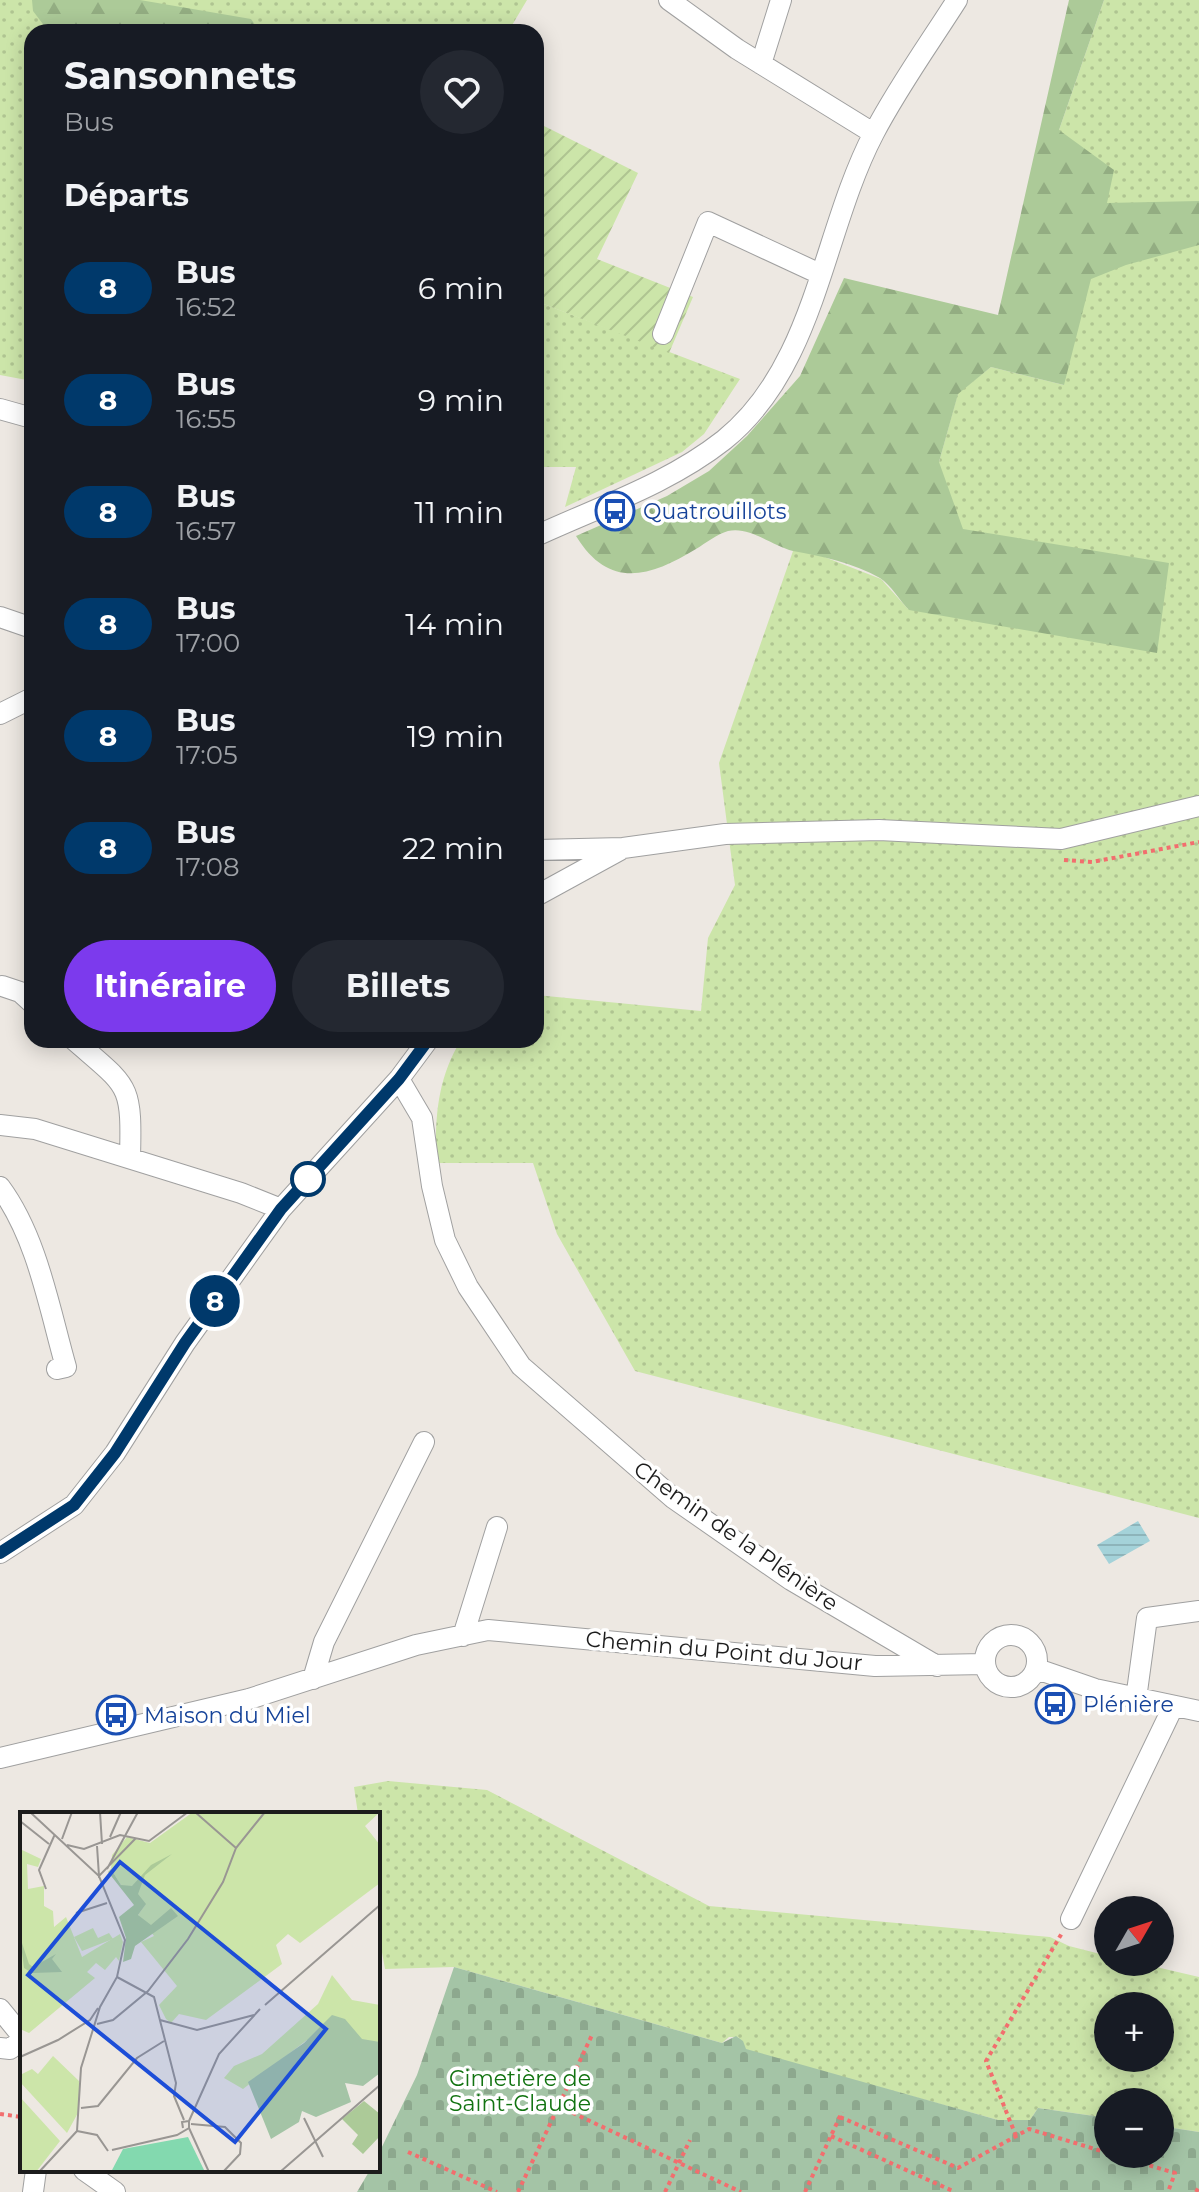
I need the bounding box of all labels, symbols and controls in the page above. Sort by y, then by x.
button: heart [420,50,504,134]
text: Sansonnets [64,52,296,99]
text: Bus [64,106,114,138]
text: Départs [64,177,189,214]
text: Bus [176,254,236,291]
text: 6 min [418,270,504,307]
text: 8 [99,271,117,305]
text: 16:52 [176,291,236,323]
text: Bus [176,366,236,403]
text: 9 min [418,382,504,419]
text: 8 [99,383,117,417]
text: 16:55 [176,403,236,435]
text: Bus [176,478,236,515]
bus stop icon: Quatrouillots [594,490,636,532]
text: 11 min [414,494,504,531]
text: 8 [99,495,117,529]
place label: Quatrouillots [643,498,787,525]
text: 16:57 [176,515,236,547]
text: Bus [176,590,236,627]
text: 14 min [405,606,504,643]
text: 8 [99,607,117,641]
text: 17:00 [176,627,240,659]
text: Bus [176,702,236,739]
text: 19 min [407,718,504,755]
text: 8 [99,719,117,753]
text: 17:05 [176,739,238,771]
text: Bus [176,814,236,851]
text: 22 min [402,830,504,867]
text: 8 [99,831,117,865]
text: 17:08 [176,851,240,883]
button: Itinéraire [64,940,276,1032]
button: Billets [292,940,504,1032]
unlabelled marker [291,1162,325,1196]
line badge: 8 [189,1275,241,1327]
text: 8 [206,1284,224,1318]
street label: Chemin de la Plénière [629,1455,843,1617]
street label: Chemin du Point du Jour [584,1625,864,1677]
bus stop icon: Plénière [1034,1683,1076,1725]
place label: Plénière [1083,1691,1174,1718]
bus stop icon: Maison du Miel [95,1694,137,1736]
place label: Maison du Miel [144,1702,311,1729]
inset map [20,1812,380,2172]
north arrow [1094,1896,1174,1976]
map controls [1094,1896,1174,2168]
button: + [1094,1992,1174,2072]
park label: Cimetière de Saint-Claude [449,2065,591,2117]
button: − [1094,2088,1174,2168]

